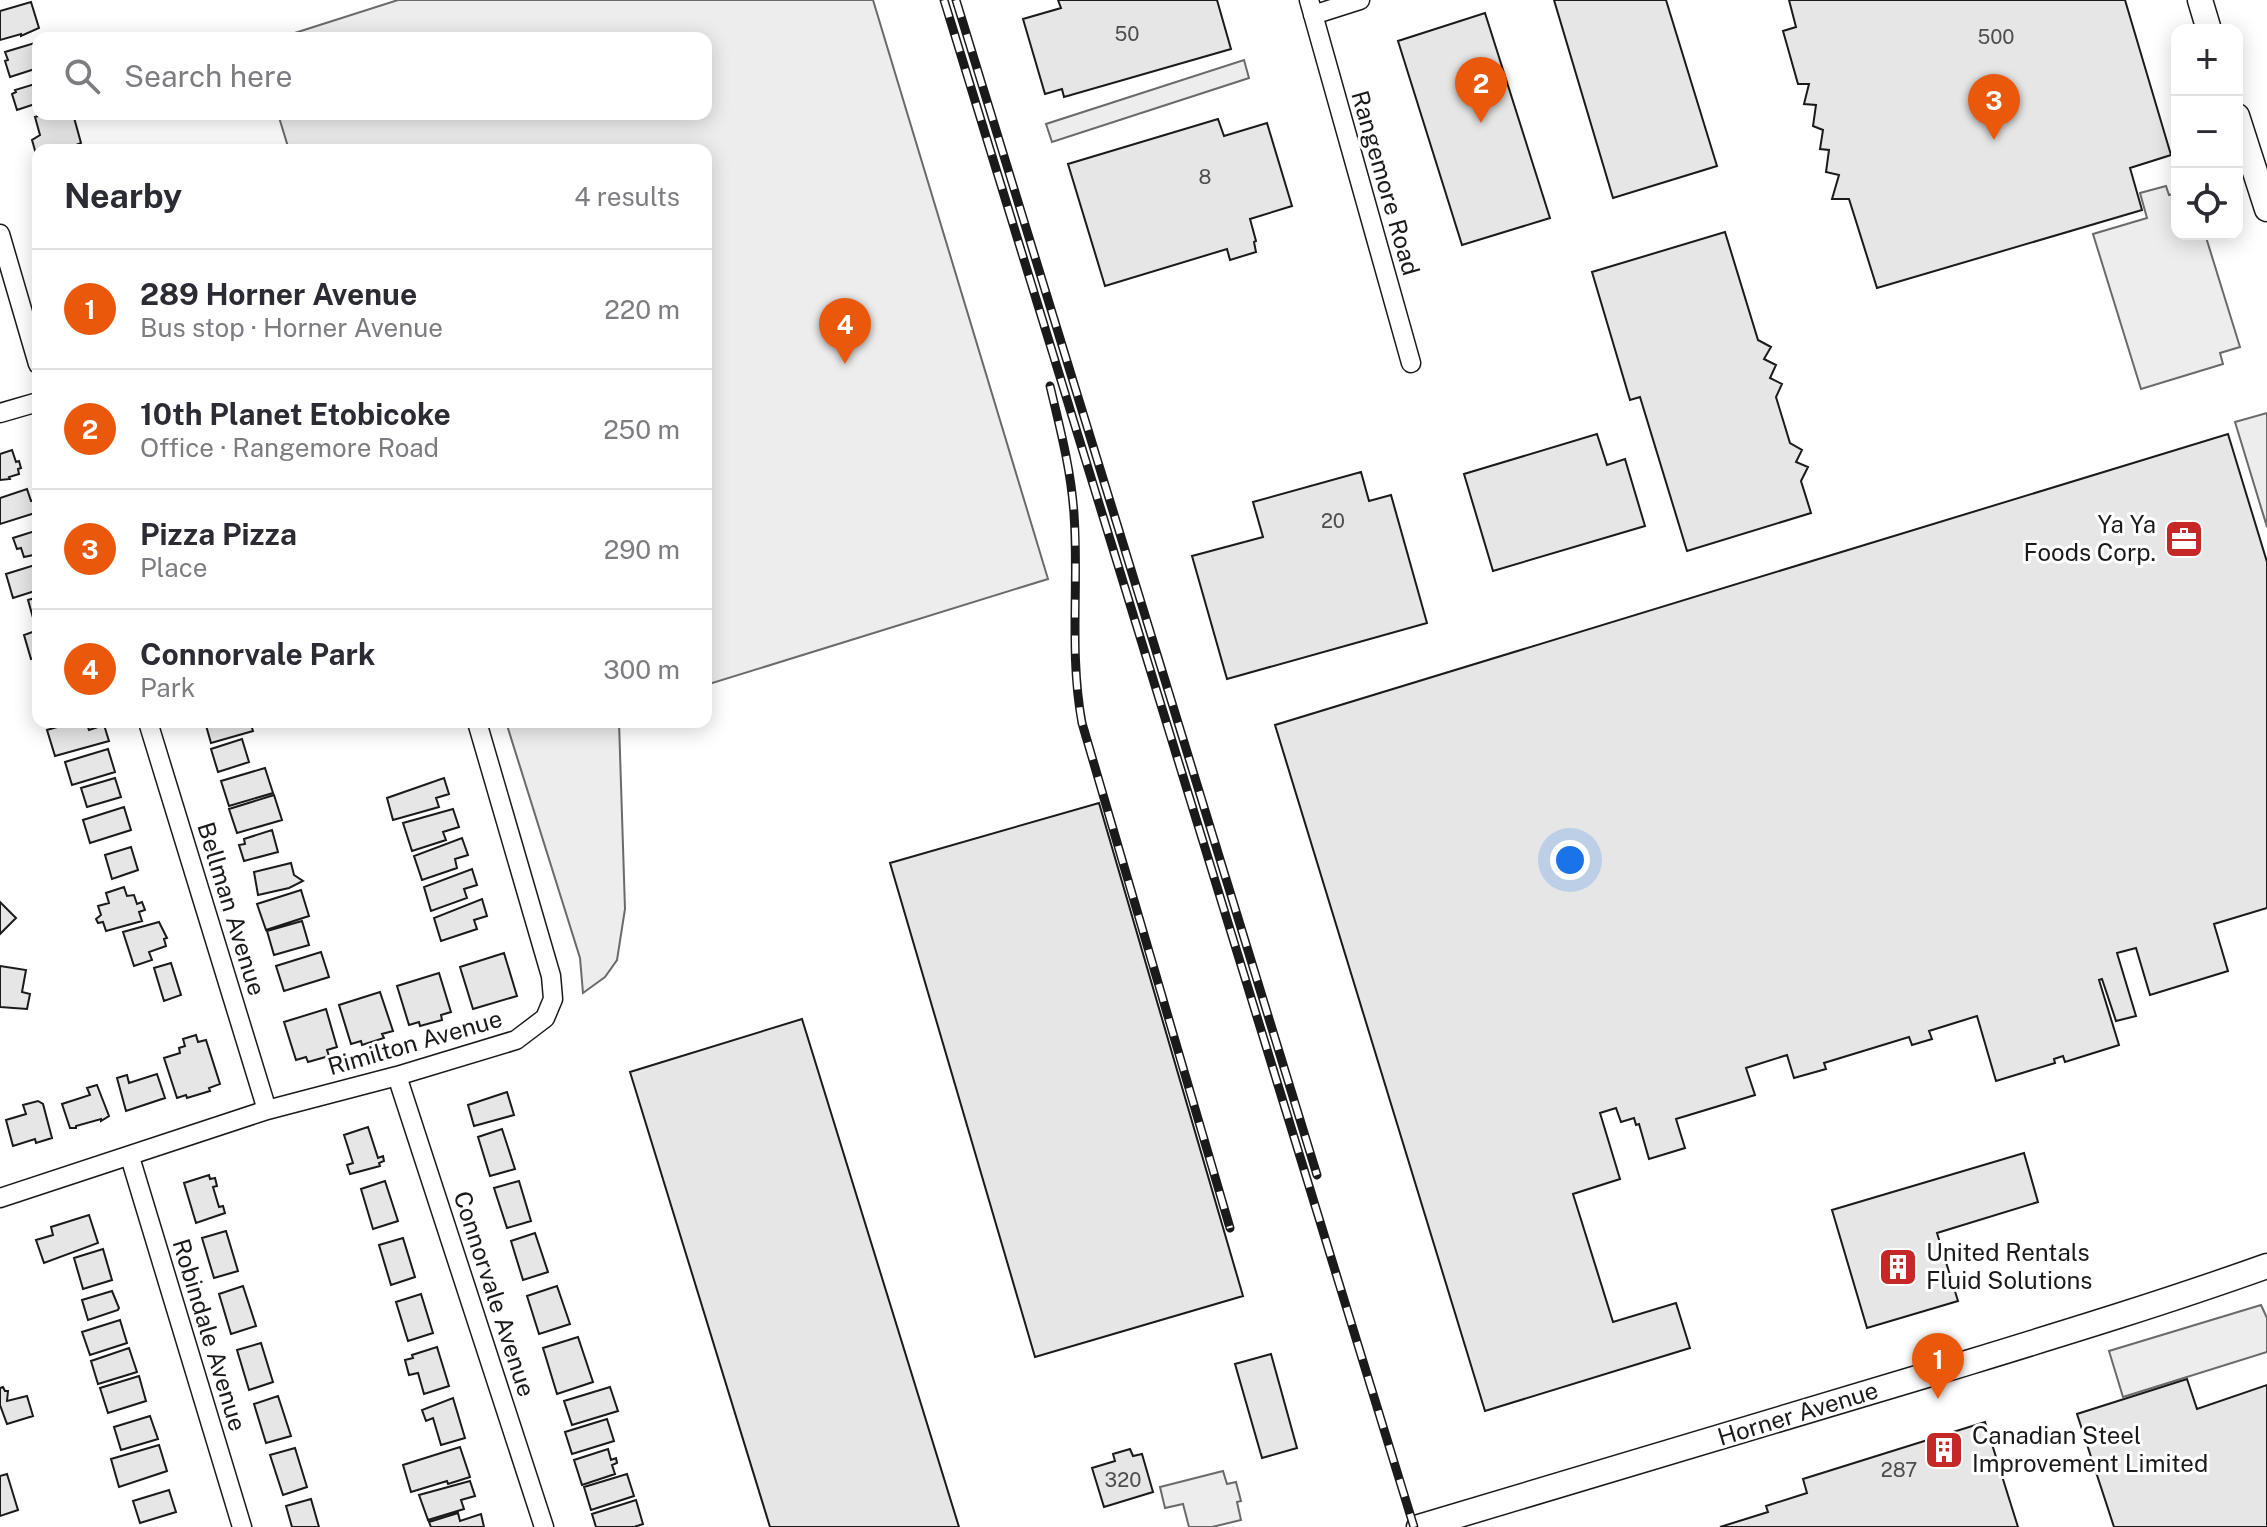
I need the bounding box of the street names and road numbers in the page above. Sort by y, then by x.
street label: Rangemore Road [1346,87,1426,278]
street label: Bellman Avenue [192,819,272,999]
street label: Rimilton Avenue [324,1004,505,1080]
street label: Connorvale Avenue [448,1187,541,1400]
street label: Robindale Avenue [167,1235,253,1434]
street label: Horner Avenue [1714,1375,1881,1451]

